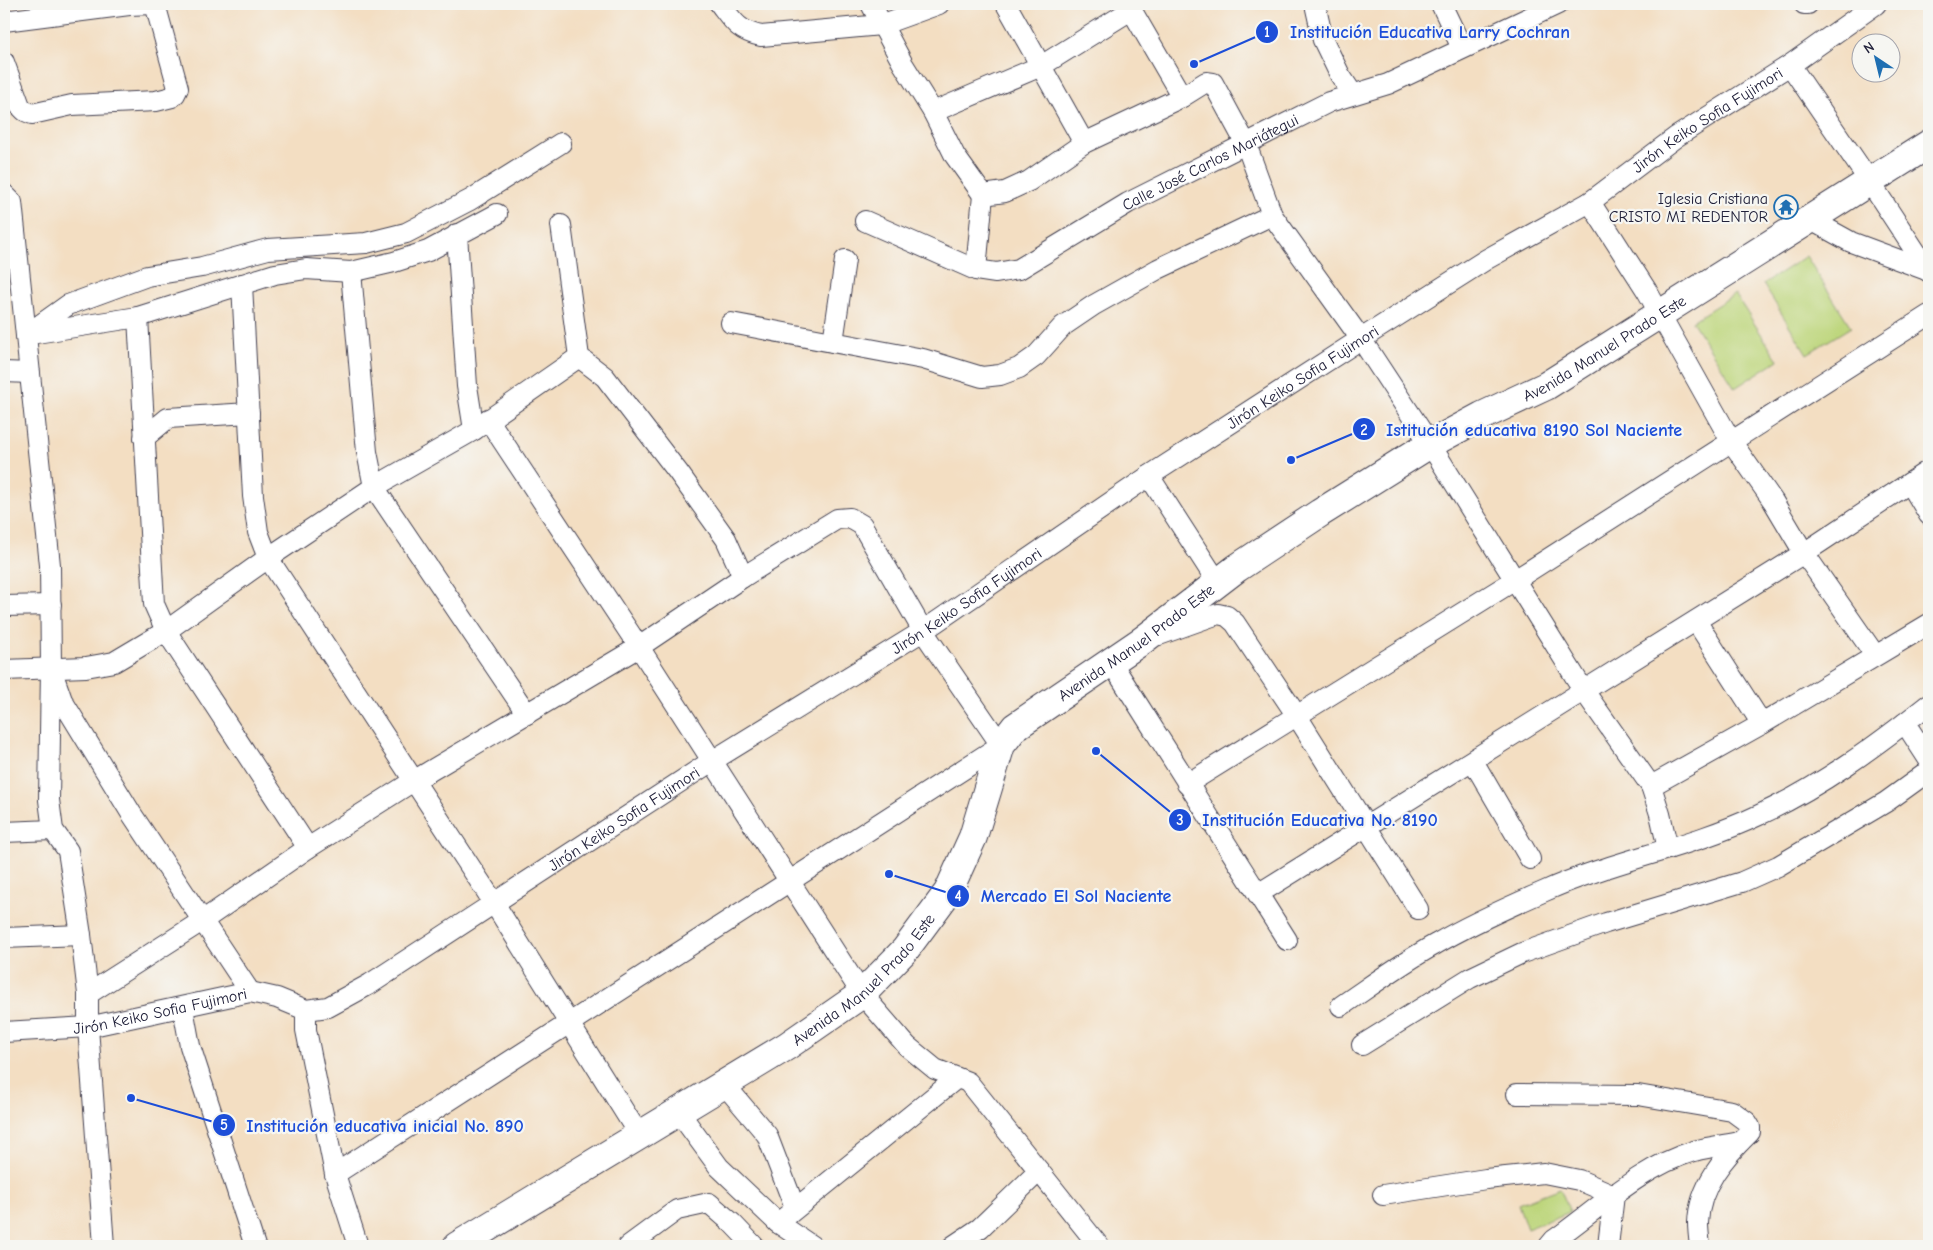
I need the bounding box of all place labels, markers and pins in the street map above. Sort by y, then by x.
callout: Institución Educativa Larry Cochran [1255,15,1580,48]
place label: Iglesia Cristiana CRISTO MI REDENTOR [1609,190,1768,226]
temple icon: Iglesia Cristiana CRISTO MI REDENTOR [1773,194,1799,220]
callout: Istitución educativa 8190 Sol Naciente [1351,413,1692,446]
callout: Institución Educativa No. 8190 [1167,803,1448,836]
callout: Mercado El Sol Naciente [946,880,1181,913]
callout: Institución educativa inicial No. 890 [211,1109,534,1142]

